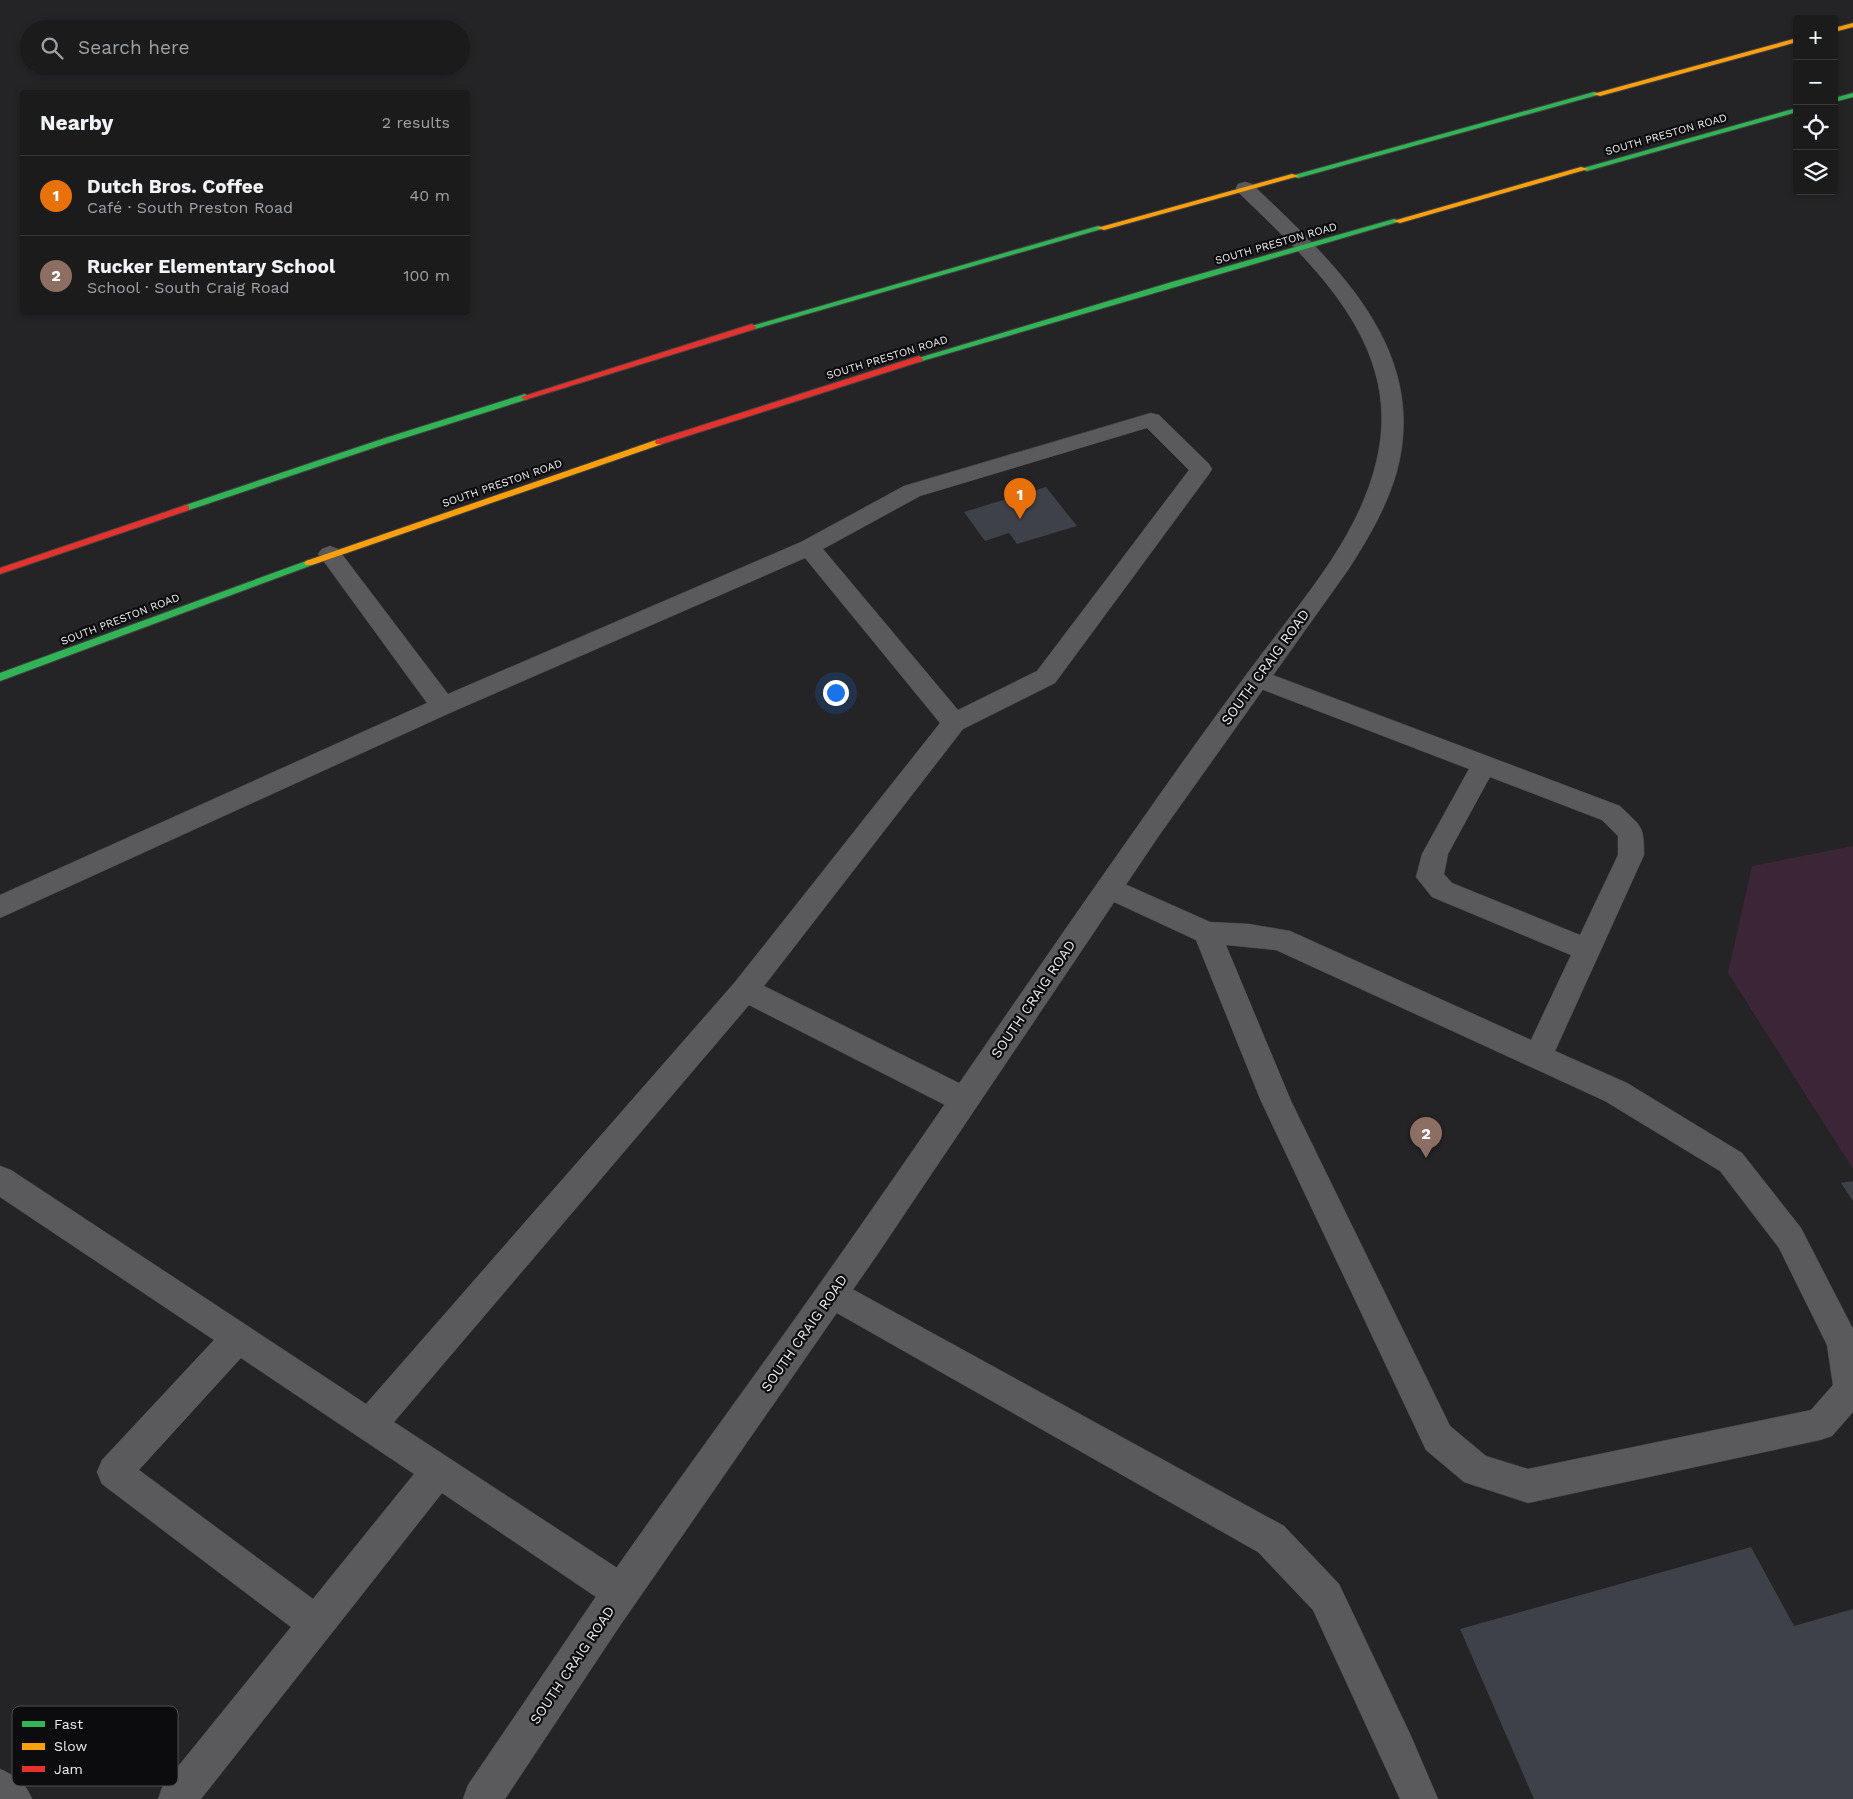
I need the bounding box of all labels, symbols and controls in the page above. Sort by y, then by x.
map controls [1793,15,1838,195]
button: + [1793,15,1838,60]
search box [20,20,470,75]
icon: search [38,34,66,62]
text: Search here [78,36,189,59]
button: − [1793,60,1838,105]
button: locate [1793,105,1838,150]
text: Nearby [40,110,113,135]
street label: SOUTH PRESTON ROAD [1604,111,1729,158]
text: 2 results [382,113,450,132]
button: layers [1793,150,1838,195]
text: Dutch Bros. Coffee [87,175,264,198]
text: 1 [53,186,59,205]
text: 40 m [410,186,450,205]
text: Café · South Preston Road [87,198,293,217]
street label: SOUTH PRESTON ROAD [1214,220,1339,267]
text: Rucker Elementary School [87,255,335,278]
text: 2 [51,266,61,285]
text: 100 m [403,266,450,285]
text: School · South Craig Road [87,278,290,297]
street label: SOUTH PRESTON ROAD [825,333,949,382]
street label: SOUTH PRESTON ROAD [440,457,564,510]
pin: 1 [1004,478,1036,519]
street label: SOUTH PRESTON ROAD [59,591,181,648]
street label: SOUTH CRAIG ROAD [1218,606,1312,728]
your location [823,680,849,706]
street label: SOUTH CRAIG ROAD [988,937,1078,1061]
pin: 2 [1410,1117,1442,1158]
street label: SOUTH CRAIG ROAD [758,1272,850,1394]
street label: SOUTH CRAIG ROAD [527,1603,617,1727]
legend [12,1706,178,1786]
text: Fast [54,1716,83,1732]
text: Slow [54,1738,87,1754]
text: Jam [54,1761,83,1777]

